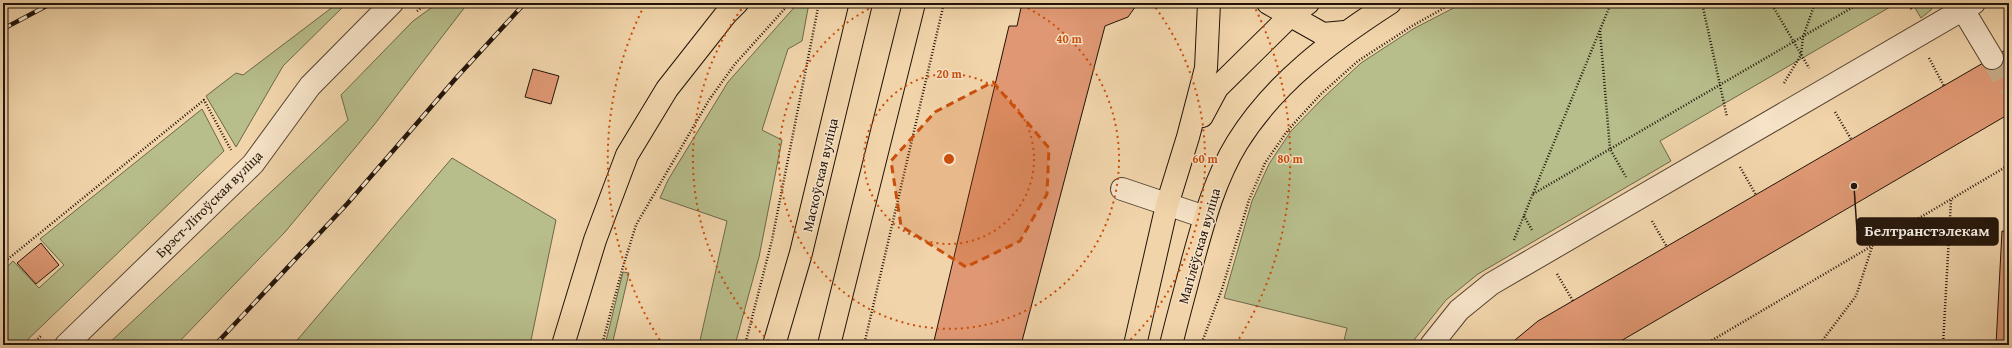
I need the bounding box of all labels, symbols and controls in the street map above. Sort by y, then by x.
text: 40 m [1056,30,1082,47]
text: 20 m [936,65,962,82]
street label: Маскоўская вуліца [797,116,843,234]
street label: Брэст-Літоўская вуліца [151,146,267,262]
text: 60 m [1192,150,1218,167]
text: 80 m [1277,150,1303,167]
centre of rings [942,152,956,166]
street label: Магілёўская вуліца [1173,185,1225,306]
callout: Белтранстэлекам [1857,218,1998,245]
text: Белтранстэлекам [1865,220,1990,241]

